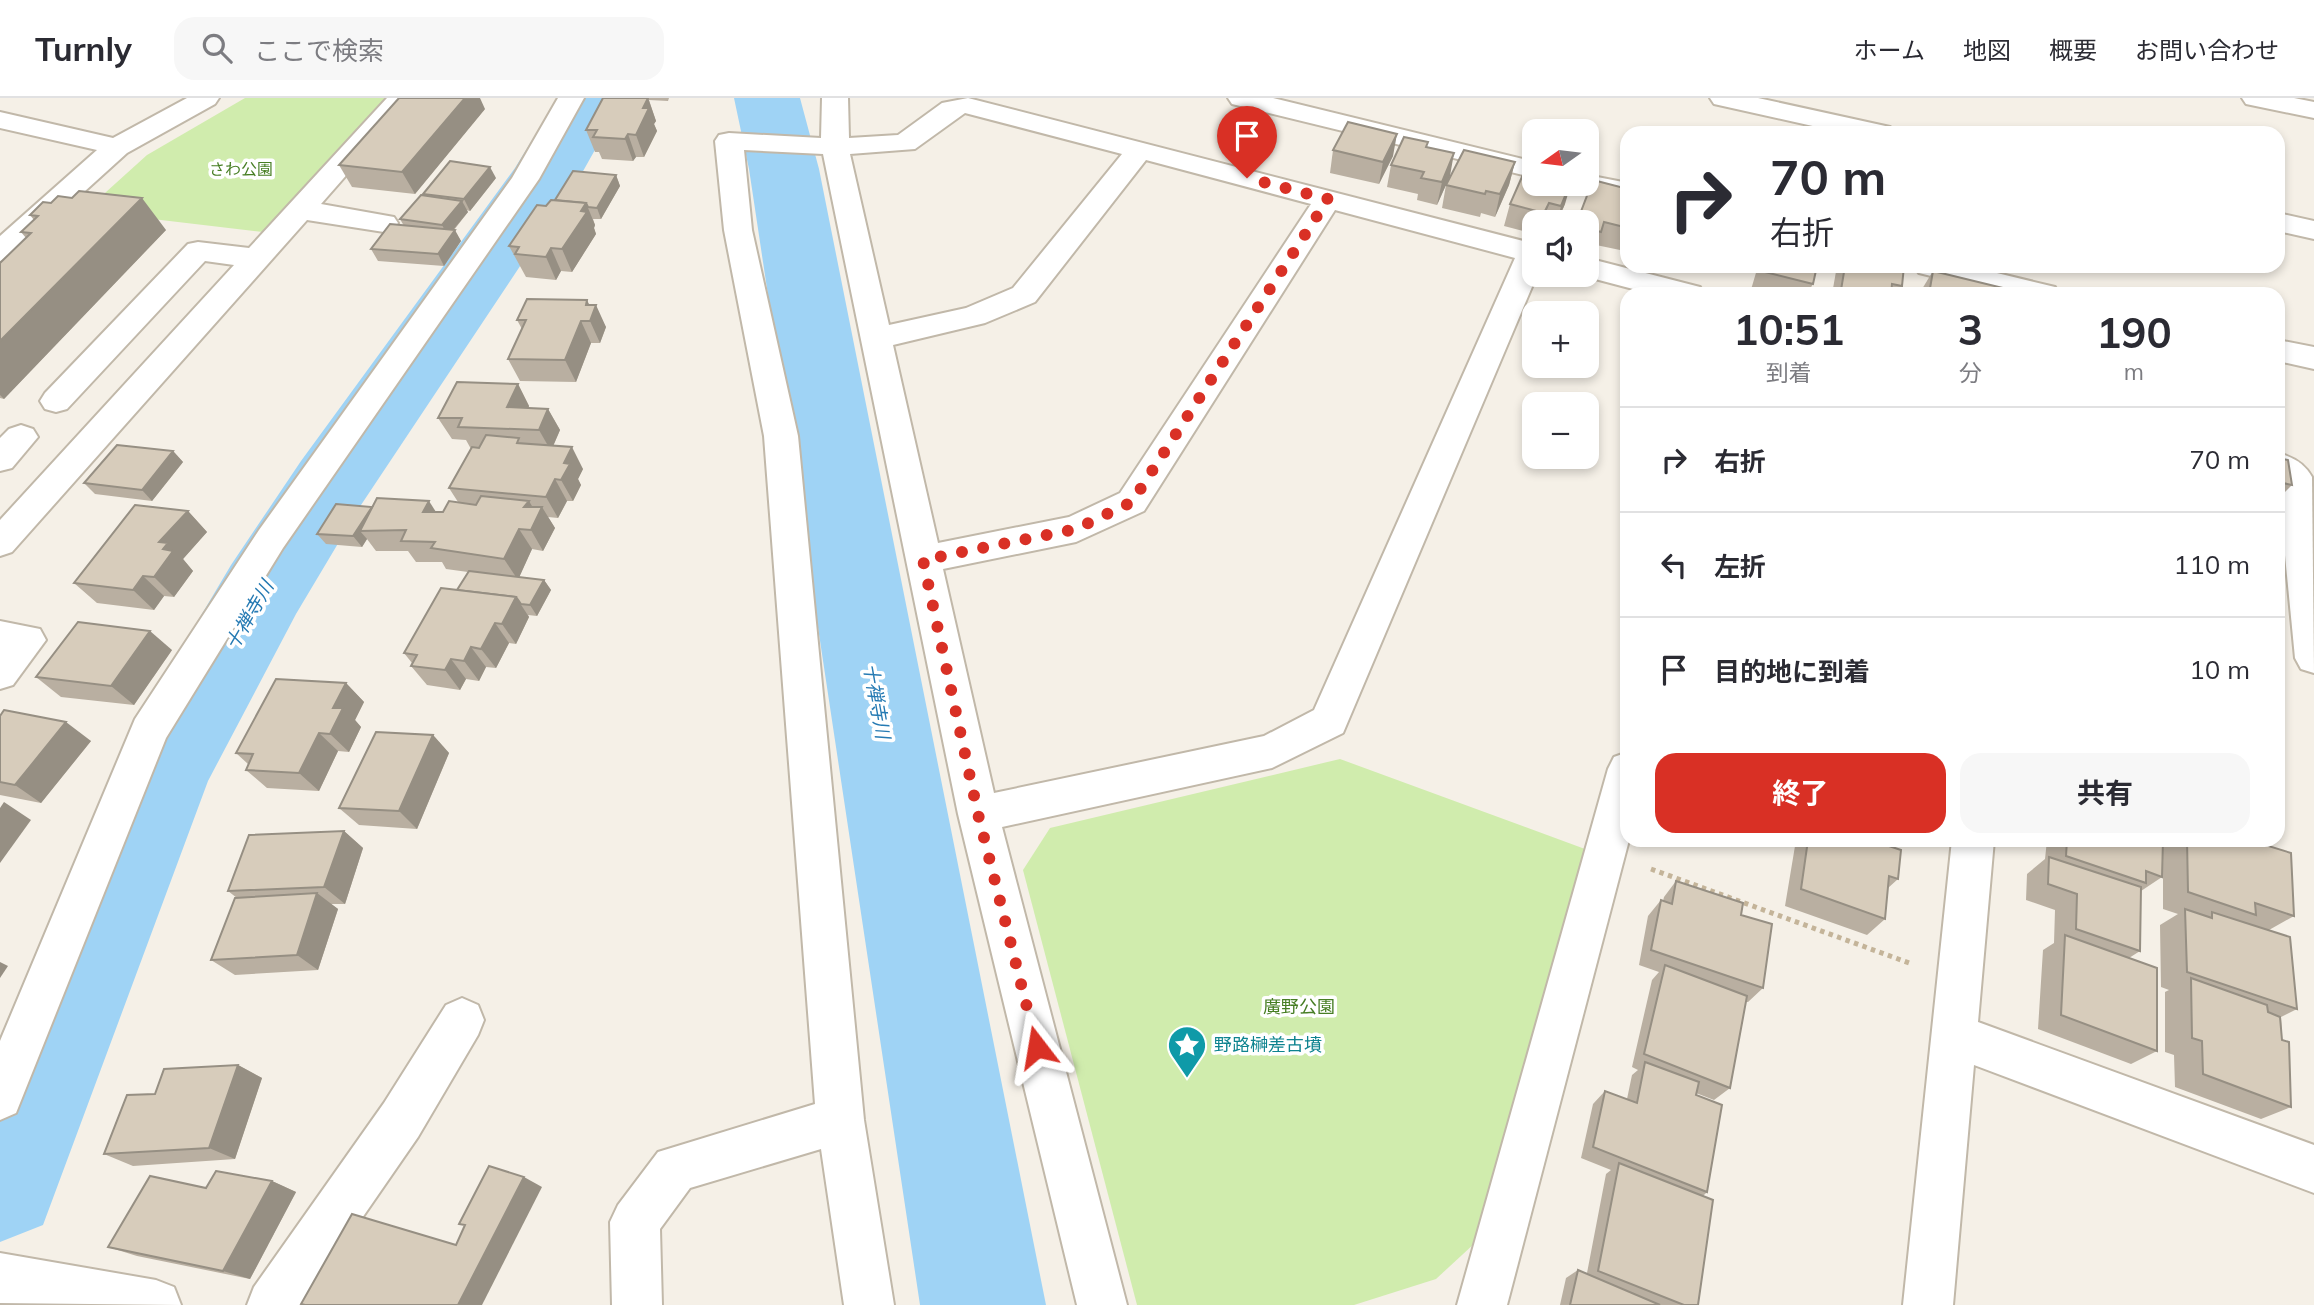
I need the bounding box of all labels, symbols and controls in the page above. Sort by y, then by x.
search box [174,17,664,80]
text: Turnly [35,28,132,69]
icon: search [198,29,236,67]
text: ここで検索 [254,34,384,67]
text: ホーム [1854,35,1925,65]
text: 地図 [1963,35,2011,65]
text: 概要 [2049,35,2097,65]
text: お問い合わせ [2135,35,2279,65]
pin [1217,106,1277,178]
icon: arrive [1228,117,1266,155]
north arrow [1522,119,1600,196]
map controls [1522,119,1599,469]
text: 70 m [1770,146,1886,207]
icon: right [1655,154,1746,245]
park label: さわ公園 [209,159,273,179]
button: sound [1522,210,1599,287]
text: 右折 [1770,212,1834,252]
button: + [1522,301,1599,378]
text: 10:51 [1733,303,1844,356]
text: 3 [1958,303,1983,356]
text: 190 [2096,306,2172,359]
text: m [2124,357,2144,386]
text: 到着 [1766,358,1812,387]
text: 分 [1959,358,1982,387]
button: − [1522,392,1599,469]
icon: right [1655,441,1693,479]
text: 70 m [2189,443,2250,476]
text: 右折 [1714,445,1766,478]
icon: left [1655,546,1693,584]
text: 110 m [2174,548,2250,581]
text: 左折 [1714,550,1766,583]
water label: 十禅寺川 [220,574,279,654]
icon: arrive [1655,651,1693,689]
text: 10 m [2189,653,2250,686]
text: 目的地に到着 [1714,655,1870,688]
water label: 十禅寺川 [859,661,896,742]
button: 終了 [1655,753,1946,833]
button: 共有 [1960,753,2250,833]
park label: 廣野公園 [1263,995,1335,1018]
position arrow [1000,1010,1074,1084]
place icon: 野路榊差古墳 [1166,1024,1208,1079]
place label: 野路榊差古墳 [1214,1033,1322,1056]

